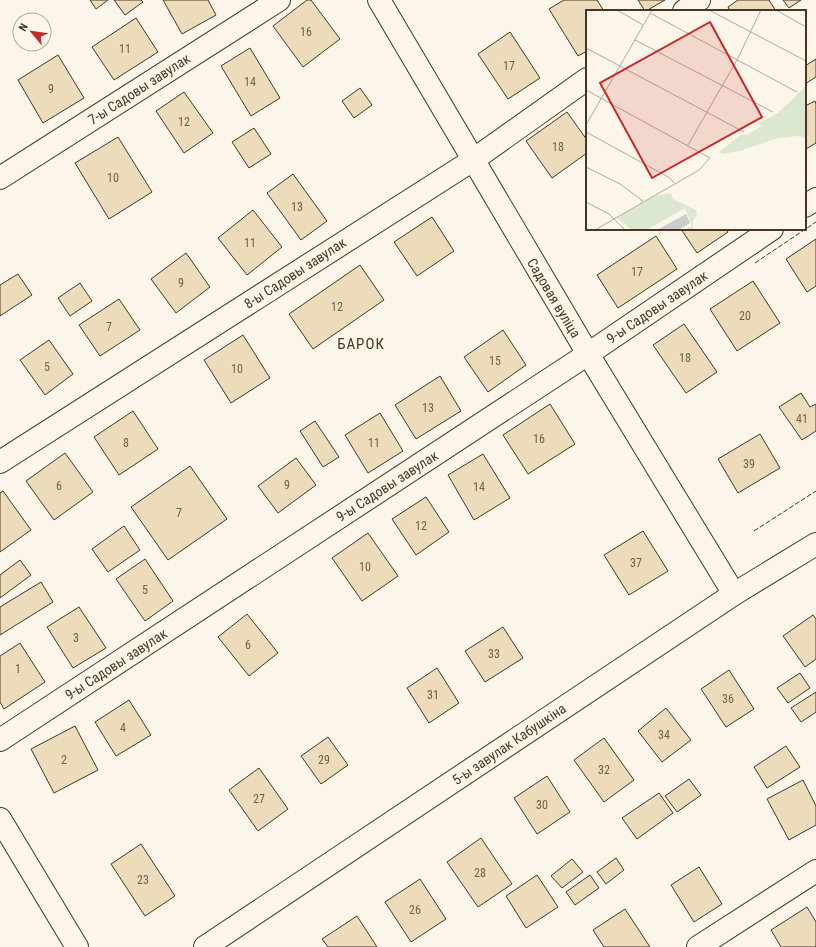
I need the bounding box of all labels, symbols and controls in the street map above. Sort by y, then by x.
inset map [586,10,806,230]
north arrow [12,12,52,52]
text: N [16,21,31,33]
house number: 16 [300,25,312,39]
house number: 11 [119,42,131,56]
street label: 7-ы Садовы завулак [85,50,193,128]
house number: 17 [503,59,515,73]
house number: 14 [244,75,256,89]
house number: 9 [48,82,54,96]
house number: 12 [178,115,190,129]
house number: 18 [552,140,564,154]
house number: 10 [107,171,119,185]
house number: 13 [291,200,303,214]
street label: 8-ы Садовы завулак [241,234,349,312]
house number: 11 [244,236,256,250]
street label: Садовая вуліца [524,255,584,341]
house number: 17 [631,265,643,279]
street label: 9-ы Садовы завулак [604,267,711,347]
house number: 9 [178,276,184,290]
house number: 12 [331,300,343,314]
house number: 20 [739,309,751,323]
house number: 7 [106,320,112,334]
district label: БАРОК [337,335,385,353]
house number: 18 [679,351,691,365]
house number: 15 [489,354,501,368]
house number: 5 [44,360,50,374]
house number: 10 [231,362,243,376]
house number: 13 [422,401,434,415]
house number: 41 [796,412,808,426]
house number: 16 [533,432,545,446]
house number: 8 [123,436,129,450]
house number: 11 [368,436,380,450]
street label: 9-ы Садовы завулак [333,447,441,525]
house number: 39 [743,457,755,471]
house number: 9 [284,478,290,492]
house number: 6 [56,479,62,493]
house number: 14 [473,480,485,494]
house number: 7 [176,506,182,520]
house number: 12 [415,519,427,533]
house number: 37 [630,556,642,570]
house number: 10 [359,560,371,574]
house number: 5 [142,583,148,597]
street label: 9-ы Садовы завулак [62,625,170,703]
house number: 3 [73,631,79,645]
house number: 6 [245,638,251,652]
house number: 33 [488,647,500,661]
house number: 1 [15,662,21,676]
house number: 31 [427,688,439,702]
house number: 36 [722,692,734,706]
street label: 5-ы завулак Кабушкіна [449,700,569,788]
house number: 4 [120,721,126,735]
house number: 34 [658,728,670,742]
house number: 2 [61,753,67,767]
house number: 29 [318,753,330,767]
house number: 32 [598,763,610,777]
house number: 27 [253,792,265,806]
house number: 30 [536,798,548,812]
house number: 28 [474,866,486,880]
house number: 23 [137,873,149,887]
house number: 26 [409,903,421,917]

